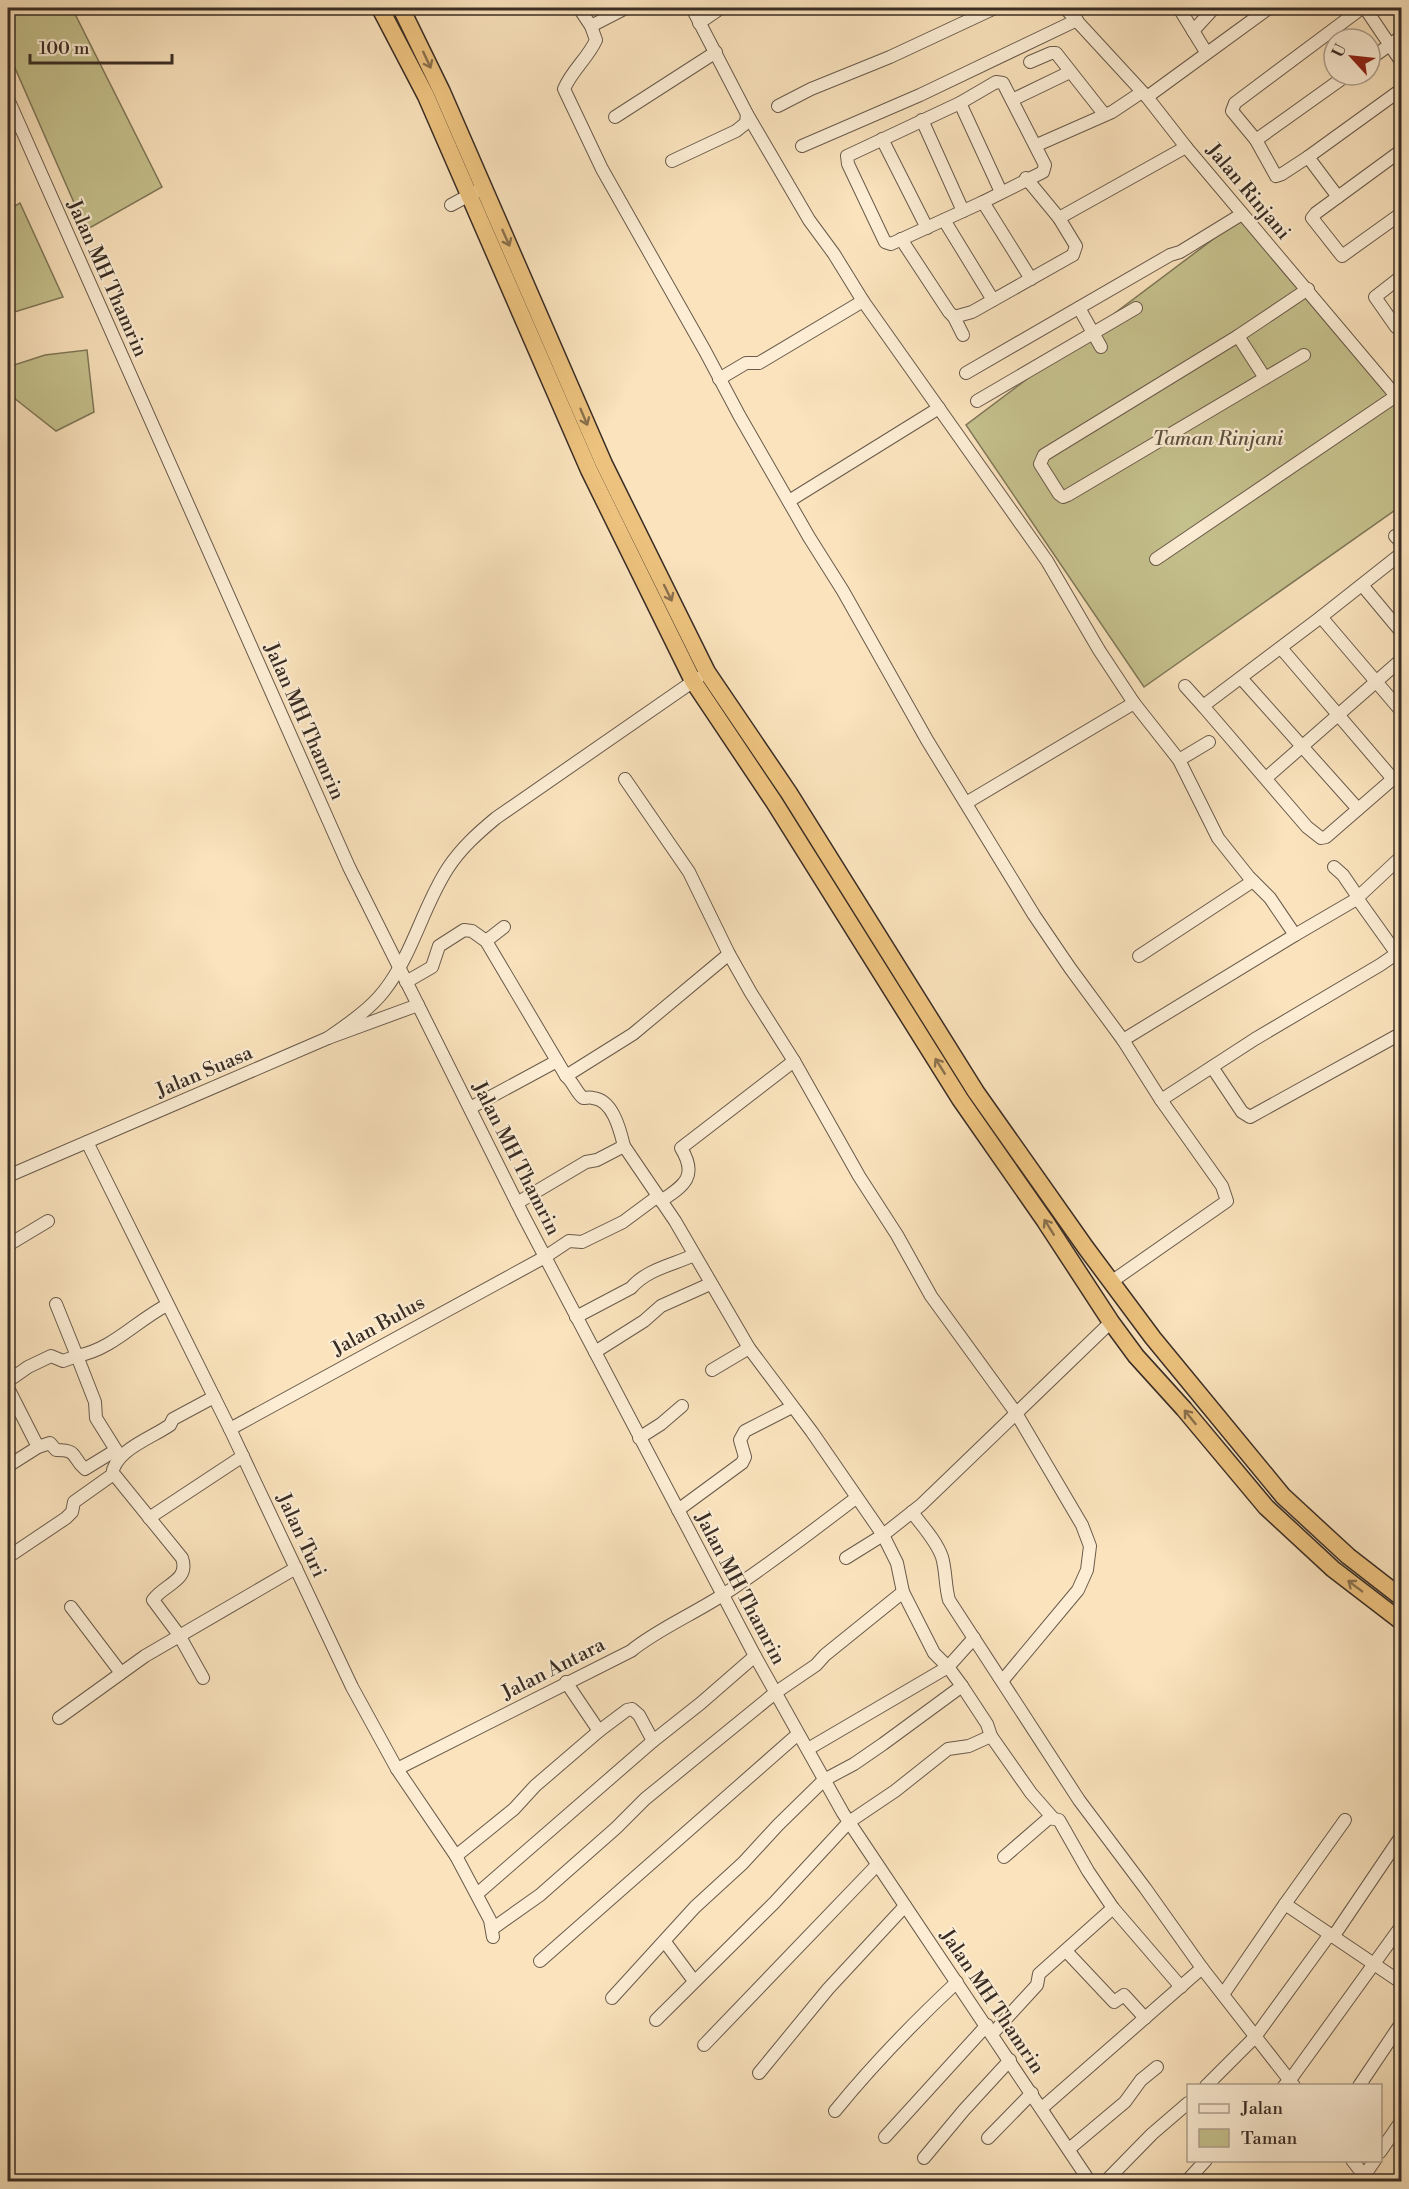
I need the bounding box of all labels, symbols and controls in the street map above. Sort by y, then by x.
scale bar [30,27,172,65]
north arrow [1322,27,1382,87]
text: 100 m [39,37,90,60]
text: U [1328,40,1352,61]
one-way arrow [421,50,433,68]
street label: Jalan Rinjani [1200,138,1296,246]
street label: Jalan MH Thamrin [60,195,153,361]
one-way arrow [501,228,513,246]
one-way arrow [579,407,590,425]
park label: Taman Rinjani [1152,427,1284,452]
one-way arrow [662,583,674,601]
street label: Jalan MH Thamrin [257,638,350,804]
street label: Jalan Suasa [152,1040,257,1104]
one-way arrow [933,1058,945,1075]
street label: Jalan MH Thamrin [466,1077,565,1240]
one-way arrow [1042,1219,1055,1236]
street label: Jalan Bulus [327,1291,429,1363]
one-way arrow [1184,1409,1197,1425]
street label: Jalan Turi [270,1489,331,1582]
street label: Jalan MH Thamrin [688,1507,790,1669]
one-way arrow [1348,1580,1364,1592]
street label: Jalan Antara [497,1632,610,1706]
street label: Jalan MH Thamrin [933,1924,1050,2079]
legend [1187,2084,1382,2162]
text: Jalan [1240,2097,1283,2120]
text: Taman [1241,2127,1298,2150]

